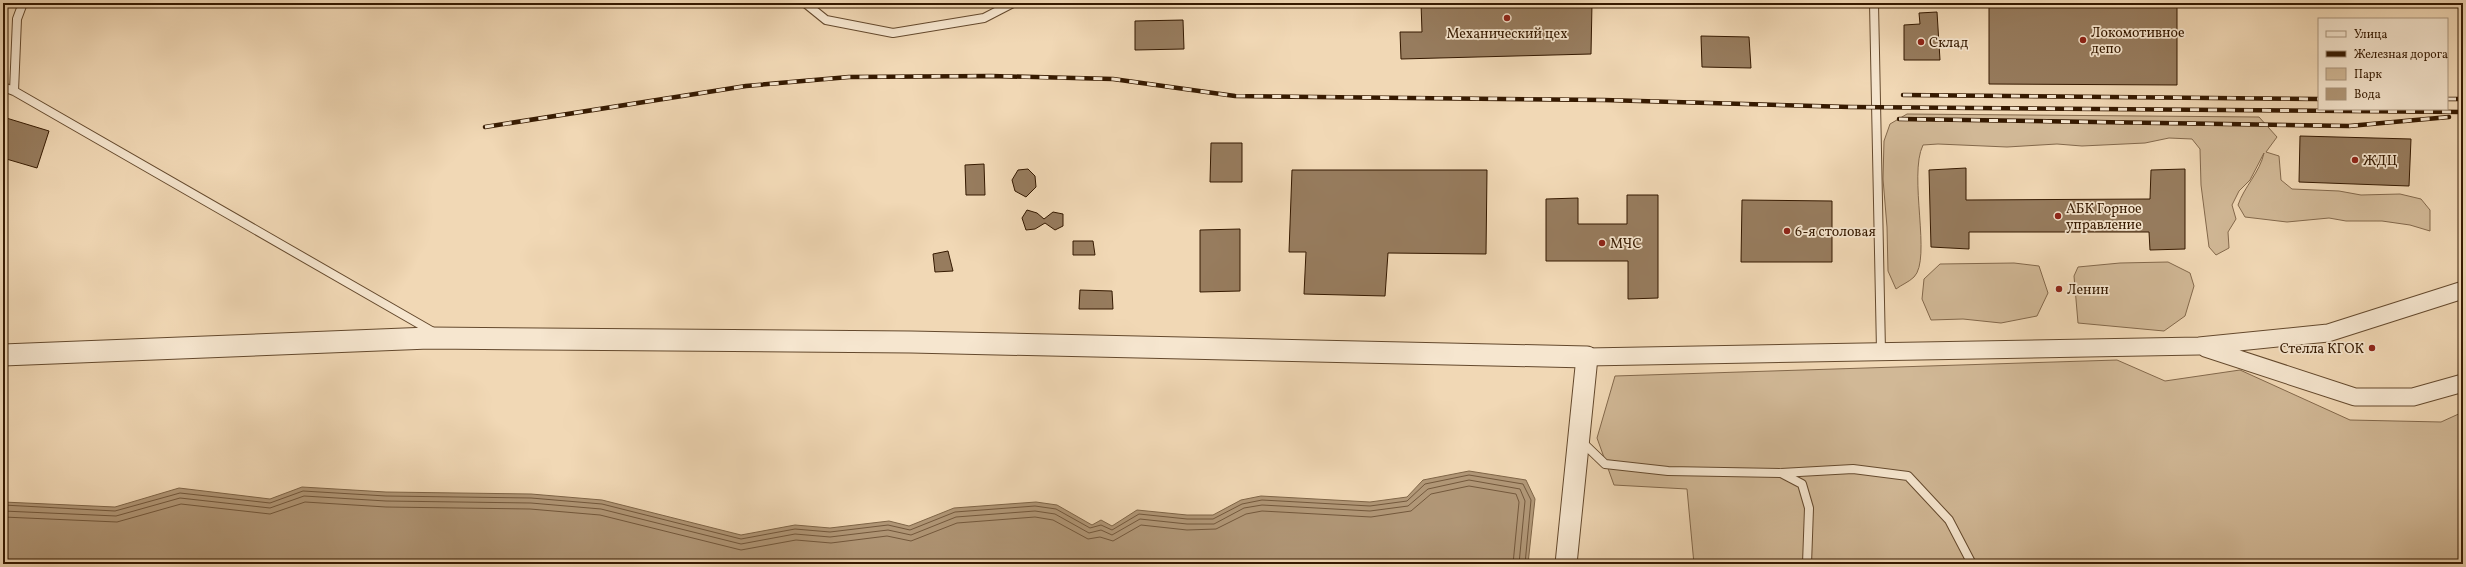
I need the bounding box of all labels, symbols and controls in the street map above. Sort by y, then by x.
marker: Механический цех [1502,13,1512,23]
legend [2318,18,2448,110]
place label: Локомотивное депо [2091,24,2185,59]
place label: Механический цех [1446,25,1568,44]
text: Улица [2354,27,2387,43]
place label: Склад [1929,34,1968,53]
marker: Локомотивное депо [2078,35,2088,45]
marker: Склад [1916,37,1926,47]
text: Железная дорога [2354,47,2448,63]
text: Парк [2354,67,2382,83]
text: Вода [2354,87,2381,103]
place label: ЖДЦ [2363,152,2398,171]
marker: ЖДЦ [2350,155,2360,165]
place label: АБК Горное управление [2066,200,2142,235]
marker: АБК Горное управление [2053,211,2063,221]
place label: 6-я столовая [1795,223,1876,242]
marker: 6-я столовая [1782,226,1792,236]
place label: МЧС [1610,235,1642,254]
marker: МЧС [1597,238,1607,248]
place label: Ленин [2067,281,2109,300]
marker: Ленин [2054,284,2064,294]
place label: Стелла КГОК [2280,340,2365,359]
marker: Стелла КГОК [2367,343,2377,353]

